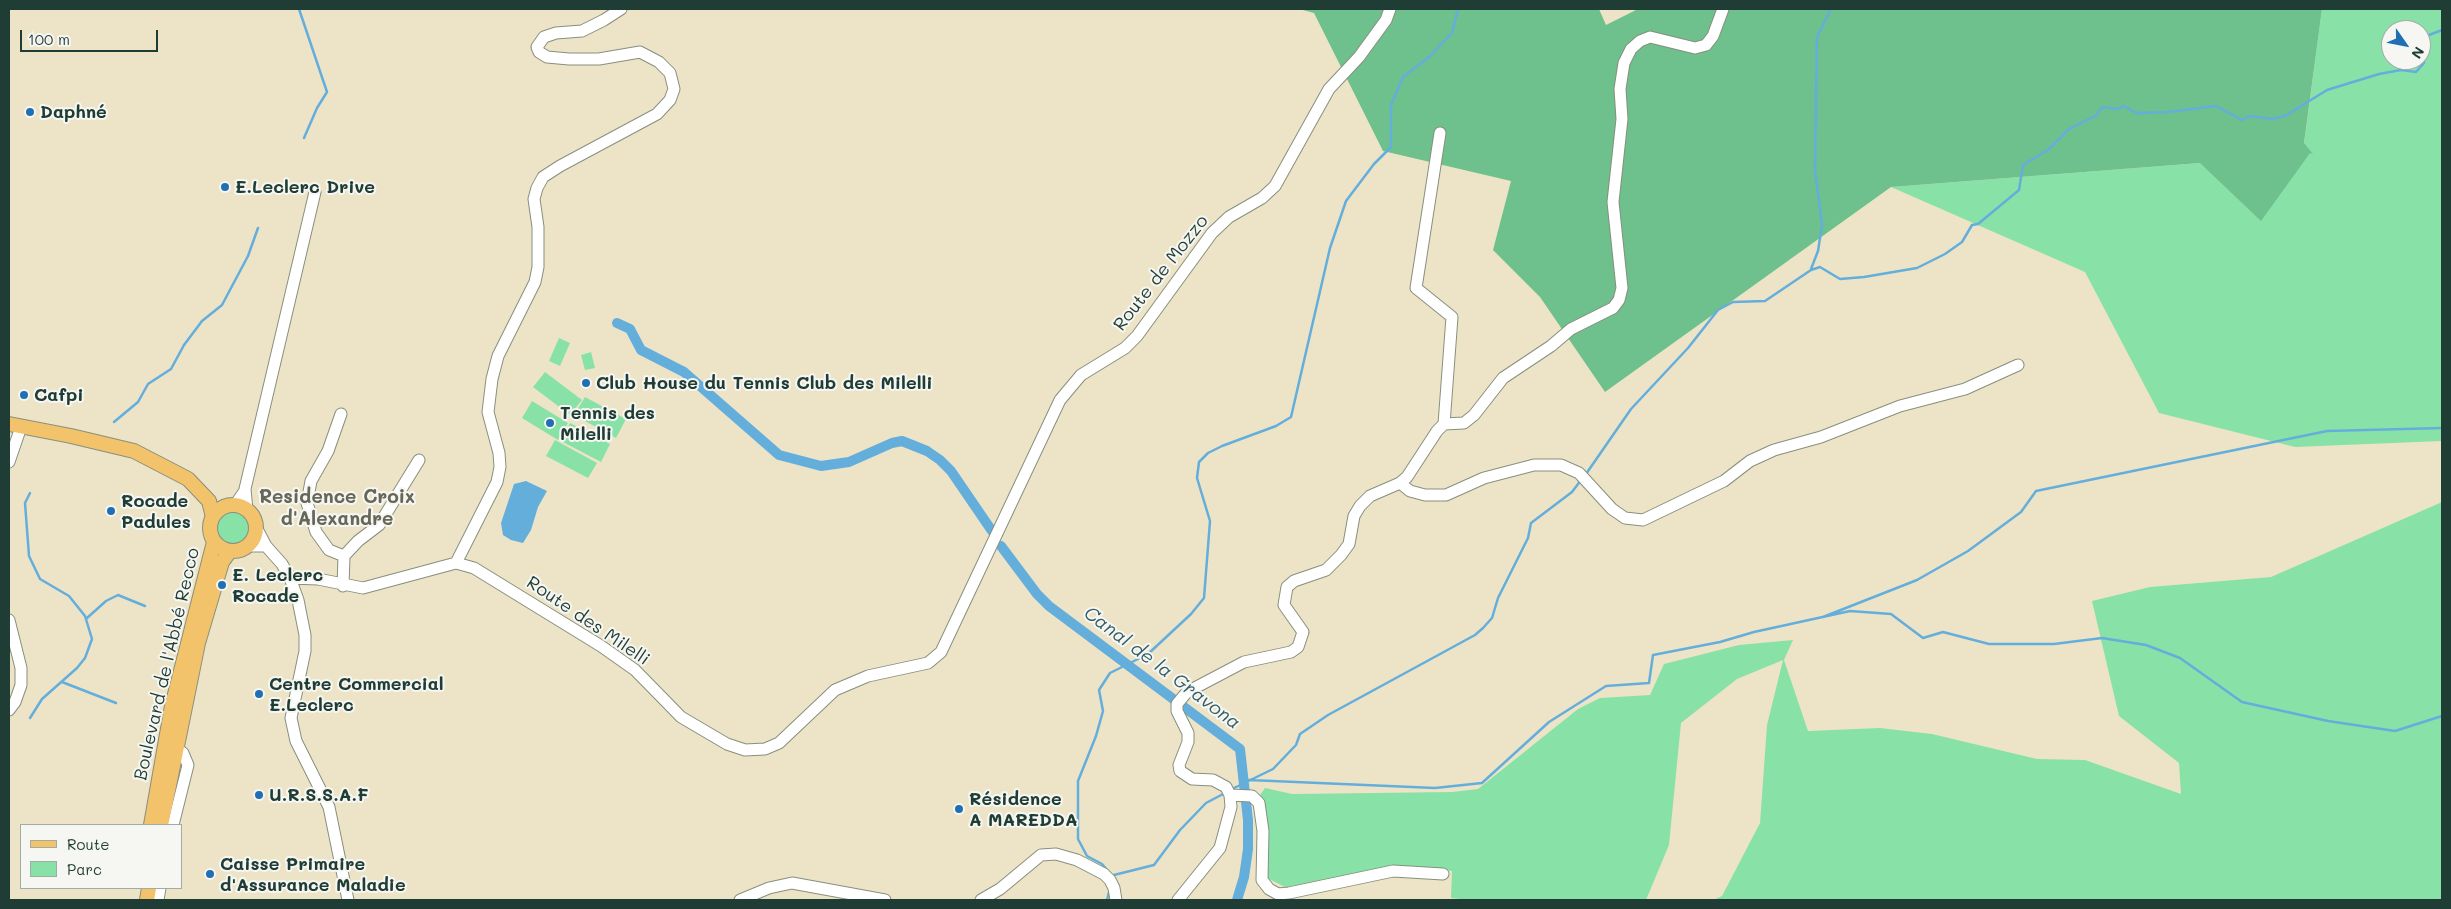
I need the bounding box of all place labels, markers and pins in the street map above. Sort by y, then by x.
place label: Daphné [40,101,107,123]
marker: Daphné [24,106,36,118]
place label: E.Leclerc Drive [235,176,375,198]
marker: E.Leclerc Drive [219,181,231,193]
place label: Club House du Tennis Club des Milelli [596,372,932,394]
marker: Club House du Tennis Club des Milelli [580,377,592,389]
place label: Cafpi [34,384,84,406]
marker: Cafpi [18,389,30,401]
place label: Tennis des Milelli [560,402,655,444]
marker: Tennis des Milelli [544,417,556,429]
place label: Rocade Padules [121,490,191,532]
marker: Rocade Padules [105,505,117,517]
place label: E. Leclerc Rocade [232,564,323,606]
marker: E. Leclerc Rocade [216,579,228,591]
place label: Centre Commercial E.Leclerc [269,673,444,716]
marker: Centre Commercial E.Leclerc [253,688,265,700]
place label: U.R.S.S.A.F [269,784,368,806]
place label: Résidence A MAREDDA [969,788,1077,831]
marker: U.R.S.S.A.F [253,789,265,801]
marker: Résidence A MAREDDA [953,803,965,815]
place label: Caisse Primaire d'Assurance Maladie [220,853,406,896]
marker: Caisse Primaire d'Assurance Maladie [204,868,216,880]

